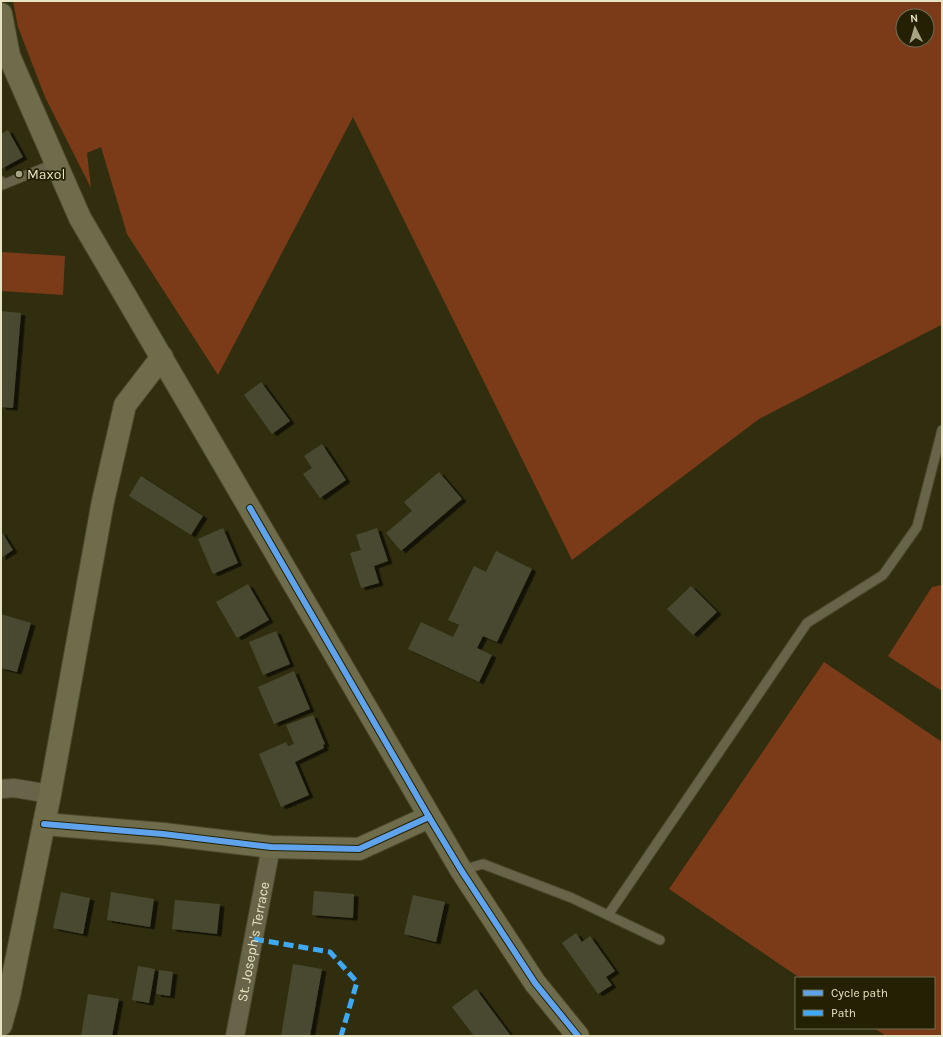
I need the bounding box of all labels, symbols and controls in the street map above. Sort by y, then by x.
north arrow [895,8,935,48]
text: N [910,12,919,25]
place label: Maxol [27,166,65,183]
marker: Maxol [14,169,24,179]
street label: St. Joseph's Terrace [234,880,273,1003]
legend [795,977,935,1029]
text: Cycle path [831,986,888,1000]
text: Path [831,1006,856,1020]

